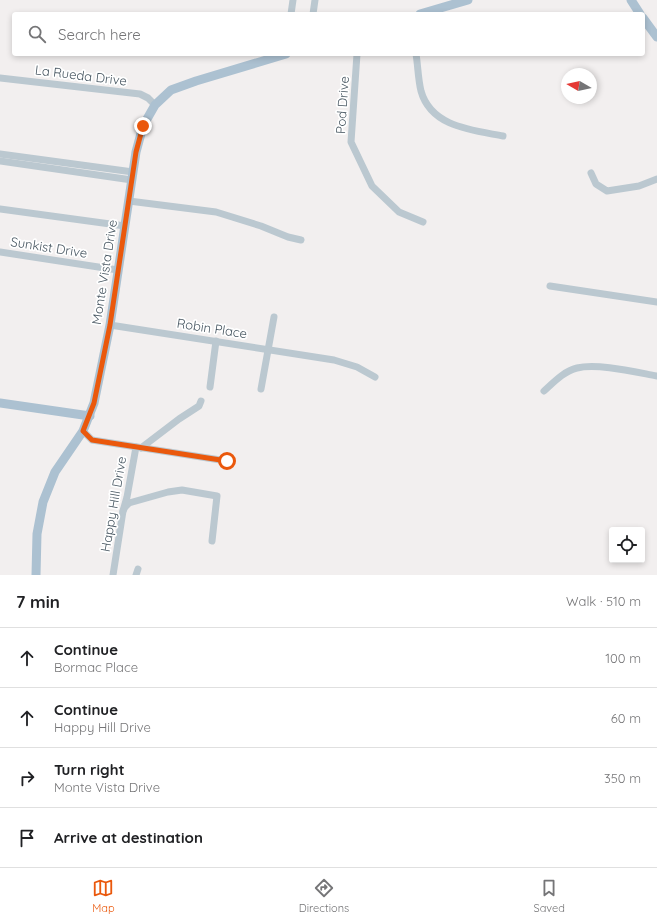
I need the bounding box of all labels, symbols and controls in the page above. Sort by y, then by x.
search box [12,12,645,56]
icon: search [26,23,48,45]
text: Search here [58,25,141,44]
street label: La Rueda Drive [34,61,128,89]
north arrow [561,68,597,104]
street label: Pod Drive [332,75,352,135]
route end [134,117,152,135]
street label: Monte Vista Drive [88,218,120,326]
street label: Sunkist Drive [10,233,88,261]
street label: Robin Place [176,315,248,341]
route start [218,452,236,470]
street label: Happy Hill Drive [97,455,129,553]
map controls [609,527,645,563]
button: locate [609,527,645,563]
text: 7 min [16,591,60,612]
text: Walk · 510 m [566,593,641,609]
text: Continue [54,640,118,659]
icon: ahead [16,647,38,669]
text: 100 m [605,650,641,666]
text: Bormac Place [54,659,138,675]
text: Continue [54,700,118,719]
icon: ahead [16,707,38,729]
text: 60 m [611,710,641,726]
text: Happy Hill Drive [54,719,151,735]
text: Turn right [54,760,125,779]
icon: right [16,767,38,789]
text: 350 m [604,770,641,786]
text: Monte Vista Drive [54,779,160,795]
icon: arrive [16,827,38,849]
text: Arrive at destination [54,828,203,847]
tab: Map [92,877,115,915]
tab: Directions [299,877,349,915]
tab: Saved [533,877,565,915]

